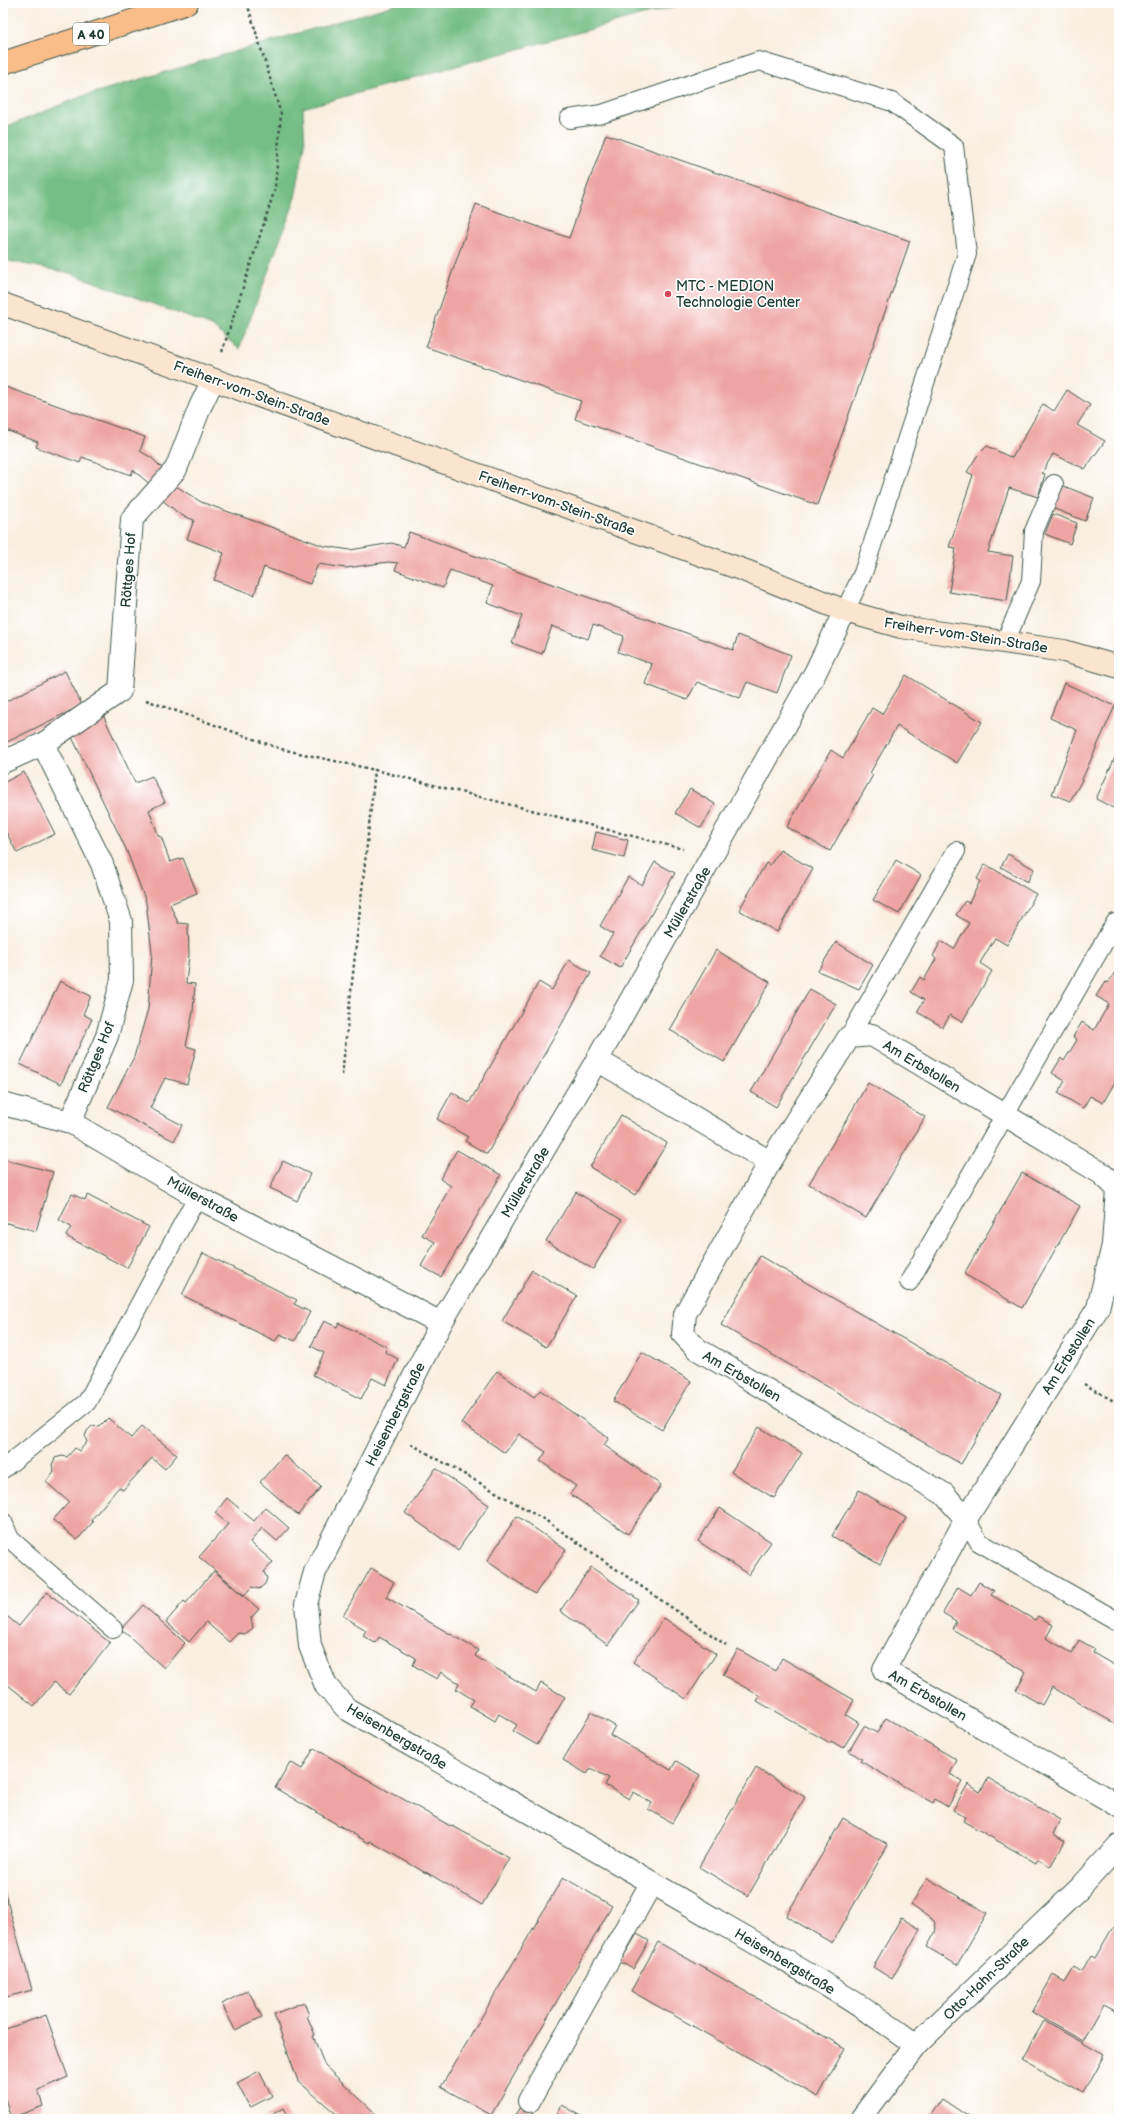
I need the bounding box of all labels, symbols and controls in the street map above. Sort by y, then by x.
road number: A 40 [73,23,109,45]
place label: MTC - MEDION Technologie Center [676,278,801,311]
marker: MTC - MEDION Technologie Center [663,289,673,299]
street label: Freiherr-vom-Stein-Straße [171,357,332,430]
street label: Freiherr-vom-Stein-Straße [476,467,637,540]
street label: Röttges Hof [117,531,140,608]
street label: Freiherr-vom-Stein-Straße [883,614,1049,657]
street label: Müllerstraße [660,864,715,941]
street label: Röttges Hof [74,1018,119,1095]
street label: Am Erbstollen [880,1037,964,1096]
street label: Müllerstraße [498,1144,553,1221]
street label: Müllerstraße [164,1173,242,1226]
street label: Am Erbstollen [1038,1315,1099,1398]
street label: Am Erbstollen [700,1347,784,1406]
street label: Heisenbergstraße [362,1360,429,1469]
street label: Am Erbstollen [886,1666,970,1725]
street label: Heisenbergstraße [343,1700,450,1773]
street label: Heisenbergstraße [731,1925,838,1998]
street label: Otto-Hahn-Straße [940,1933,1033,2024]

